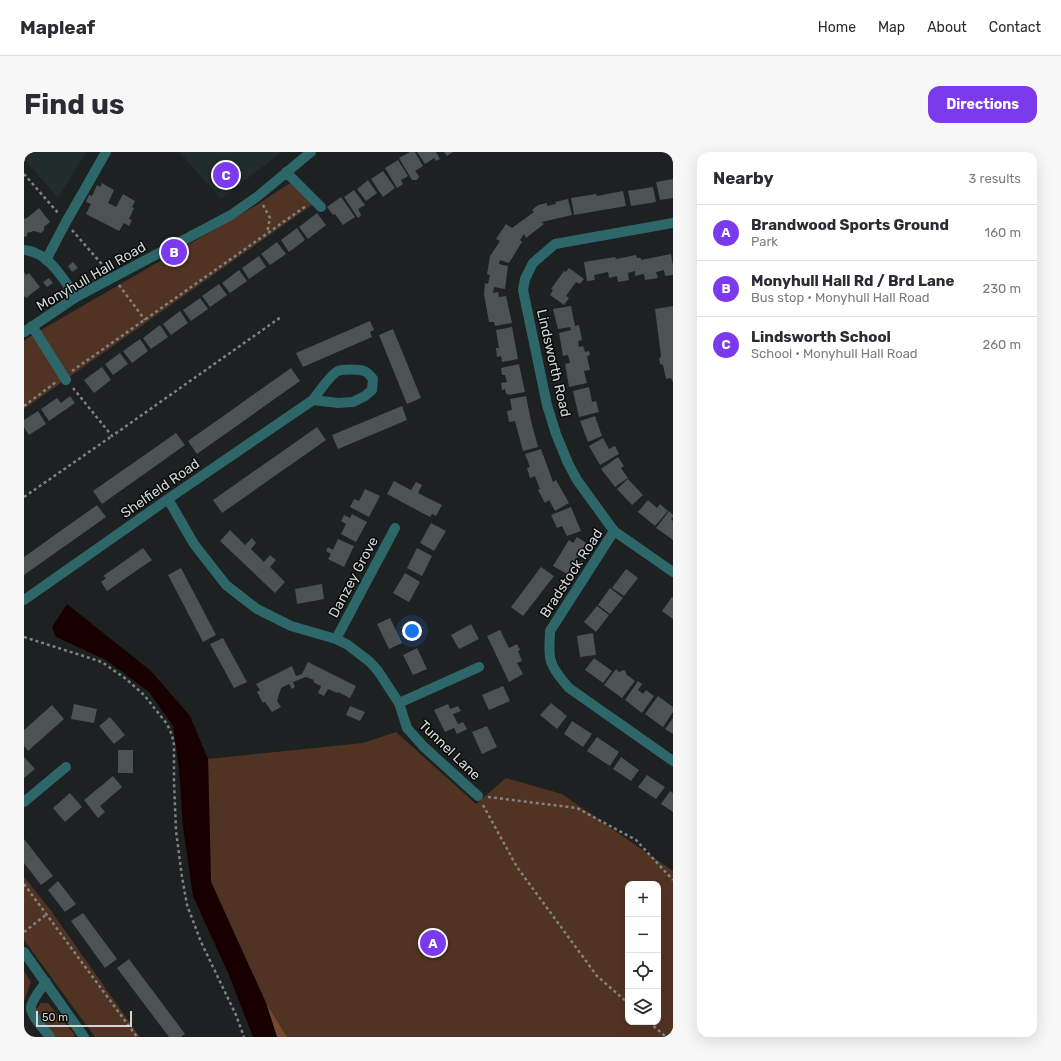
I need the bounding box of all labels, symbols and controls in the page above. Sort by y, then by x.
text: Mapleaf [20,16,95,39]
text: Home [818,19,856,36]
text: Map [878,19,905,36]
text: About [927,19,967,36]
text: Contact [989,19,1041,36]
button: Directions [928,86,1037,123]
text: Find us [24,88,124,121]
pin: C [213,160,239,190]
text: Nearby [713,168,774,188]
text: 3 results [969,171,1021,186]
text: Brandwood Sports Ground [751,216,949,234]
text: A [721,225,731,240]
text: 160 m [985,225,1021,240]
text: Park [751,234,778,249]
pin: B [161,237,187,267]
street label: Monyhull Hall Road [34,238,149,315]
text: Monyhull Hall Rd / Brd Lane [751,272,954,290]
text: B [721,281,731,296]
text: 230 m [983,281,1021,296]
text: Bus stop · Monyhull Hall Road [751,290,930,305]
street label: Lindsworth Road [533,308,574,419]
text: Lindsworth School [751,328,891,346]
text: C [721,337,731,352]
text: 260 m [983,337,1021,352]
text: School · Monyhull Hall Road [751,346,918,361]
street label: Shelfield Road [118,455,203,522]
street label: Bradstock Road [536,526,607,621]
street label: Danzey Grove [325,534,382,621]
your location [402,621,422,641]
street label: Tunnel Lane [415,717,484,784]
map controls [625,881,661,1025]
button: + [625,881,661,917]
button: − [625,917,661,953]
pin: A [420,928,446,958]
button: locate [625,953,661,989]
button: layers [625,989,661,1025]
scale bar [36,1009,132,1028]
text: 50 m [42,1011,68,1024]

